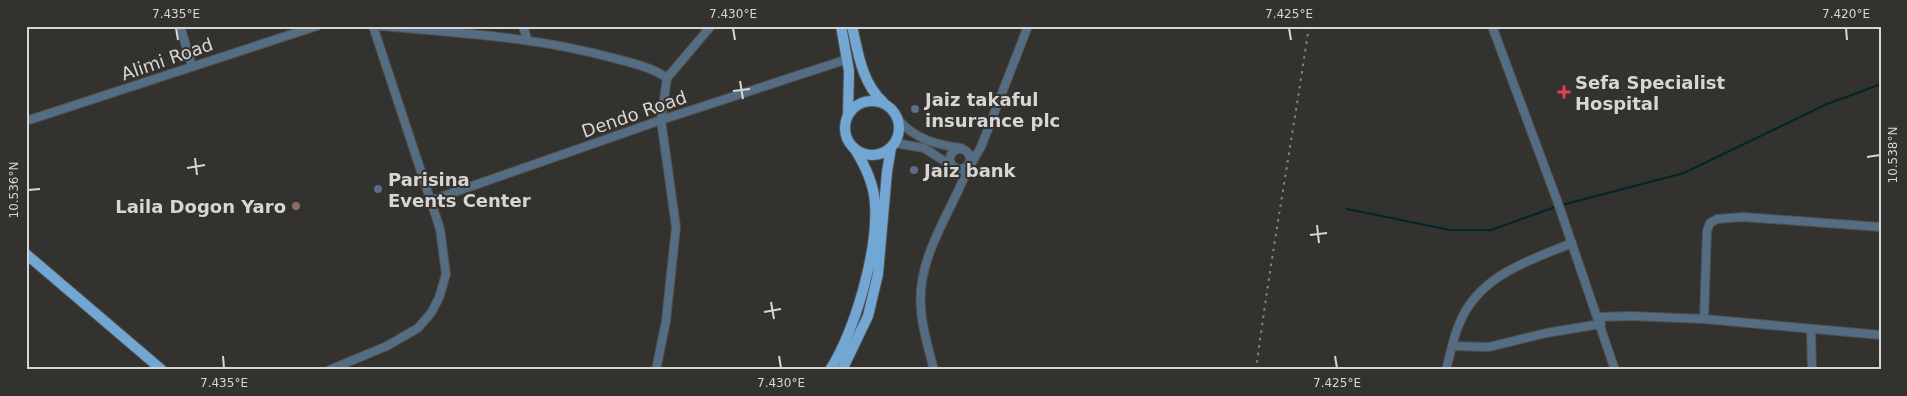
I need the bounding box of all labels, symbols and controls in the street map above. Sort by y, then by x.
text: 7.435°E [152,7,200,21]
text: 7.430°E [709,7,757,21]
text: 7.425°E [1265,7,1313,21]
text: 7.420°E [1822,7,1870,21]
street label: Alimi Road [118,33,216,85]
place label: Sefa Specialist Hospital [1575,72,1726,114]
marker: Sefa Specialist Hospital [1557,85,1571,99]
street label: Dendo Road [579,86,689,142]
place label: Jaiz takaful insurance plc [923,89,1060,131]
marker: Jaiz takaful insurance plc [909,103,921,115]
text: 10.538°N [1886,127,1900,183]
place label: Jaiz bank [922,160,1017,181]
text: 10.536°N [7,162,21,218]
marker: Jaiz bank [908,164,920,176]
place label: Parisina Events Center [388,169,531,211]
marker: Parisina Events Center [372,183,384,195]
place label: Laila Dogon Yaro [115,196,286,217]
marker: Laila Dogon Yaro [290,200,302,212]
text: 7.435°E [200,376,248,390]
text: 7.430°E [757,376,805,390]
text: 7.425°E [1313,376,1361,390]

